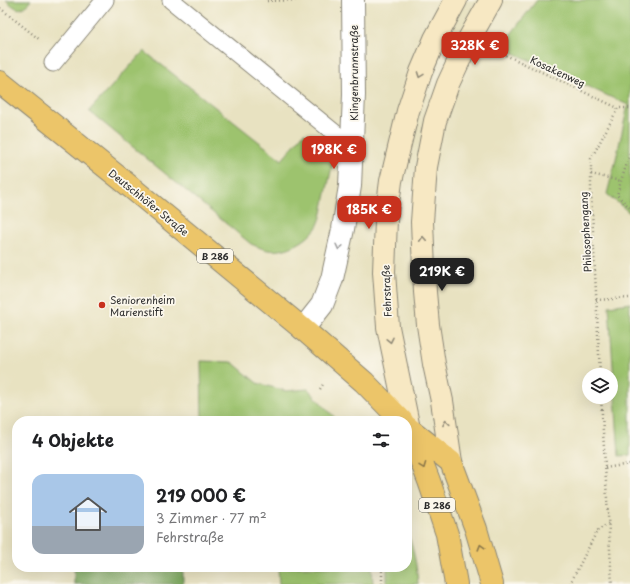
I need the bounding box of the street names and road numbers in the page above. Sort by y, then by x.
street label: Klingenbrunnstraße [346,25,361,121]
street label: Kosakenweg [528,52,588,90]
street label: Deutschhöfer Straße [106,165,192,239]
street label: Philosophengang [575,191,595,273]
road number: B 286 [197,249,233,263]
street label: Fehrstraße [378,265,394,317]
road number: B 286 [419,498,455,512]

